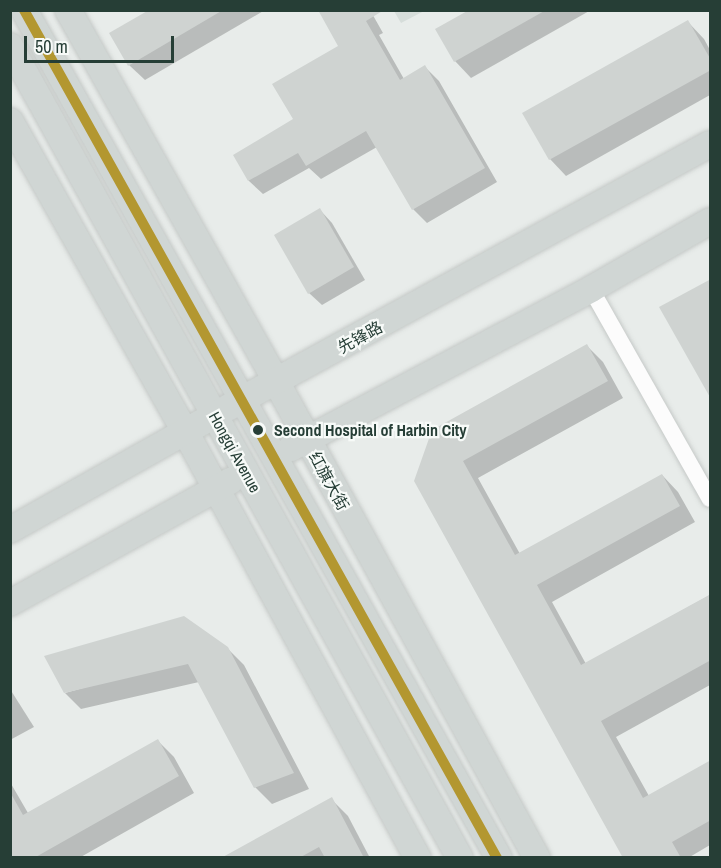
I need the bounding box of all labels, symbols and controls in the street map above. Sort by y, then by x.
scale bar [27,24,177,62]
text: 50 m [35,34,68,59]
street label: 先锋路 [334,317,386,357]
street label: Hongqi Avenue [205,408,265,496]
marker: Second Hospital of Harbin City [247,419,269,441]
place label: Second Hospital of Harbin City [274,420,466,440]
street label: 红旗大街 [305,448,353,514]

